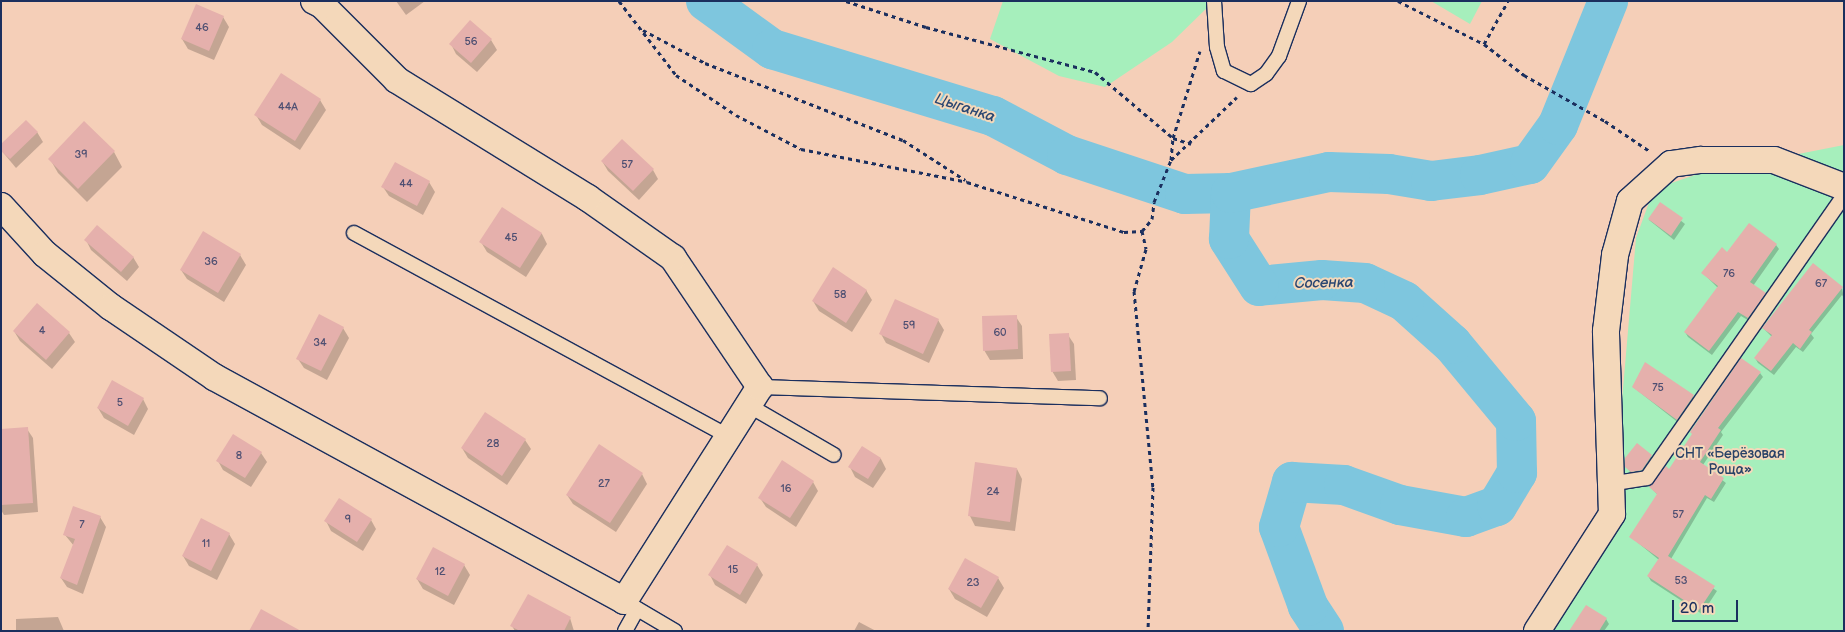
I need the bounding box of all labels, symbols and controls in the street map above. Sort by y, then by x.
house number: 46 [195,21,209,35]
house number: 56 [464,35,478,49]
water label: Цыганка [933,90,997,126]
house number: 44А [278,100,298,114]
house number: 39 [74,148,88,162]
house number: 57 [621,158,633,172]
house number: 44 [399,177,413,191]
house number: 45 [504,231,518,245]
house number: 36 [204,255,218,269]
house number: 76 [1723,267,1735,281]
water label: Сосенка [1294,273,1354,293]
house number: 67 [1815,277,1827,291]
house number: 58 [834,288,846,302]
house number: 59 [903,319,915,333]
house number: 4 [39,324,45,338]
house number: 60 [993,326,1007,340]
house number: 34 [313,336,327,350]
house number: 75 [1652,381,1664,395]
house number: 5 [117,396,123,410]
house number: 28 [487,437,499,451]
park label: СНТ «Берёзовая Роща» [1675,446,1785,478]
house number: 8 [236,449,242,463]
house number: 27 [598,477,610,491]
house number: 16 [781,482,791,496]
house number: 24 [986,485,1000,499]
house number: 57 [1672,508,1684,522]
house number: 9 [345,513,351,527]
house number: 7 [79,518,85,532]
house number: 11 [202,537,210,551]
house number: 15 [728,563,738,577]
house number: 12 [435,565,445,579]
house number: 53 [1674,574,1688,588]
house number: 23 [966,576,980,590]
scale bar [1675,590,1741,622]
text: 20 m [1680,599,1714,618]

